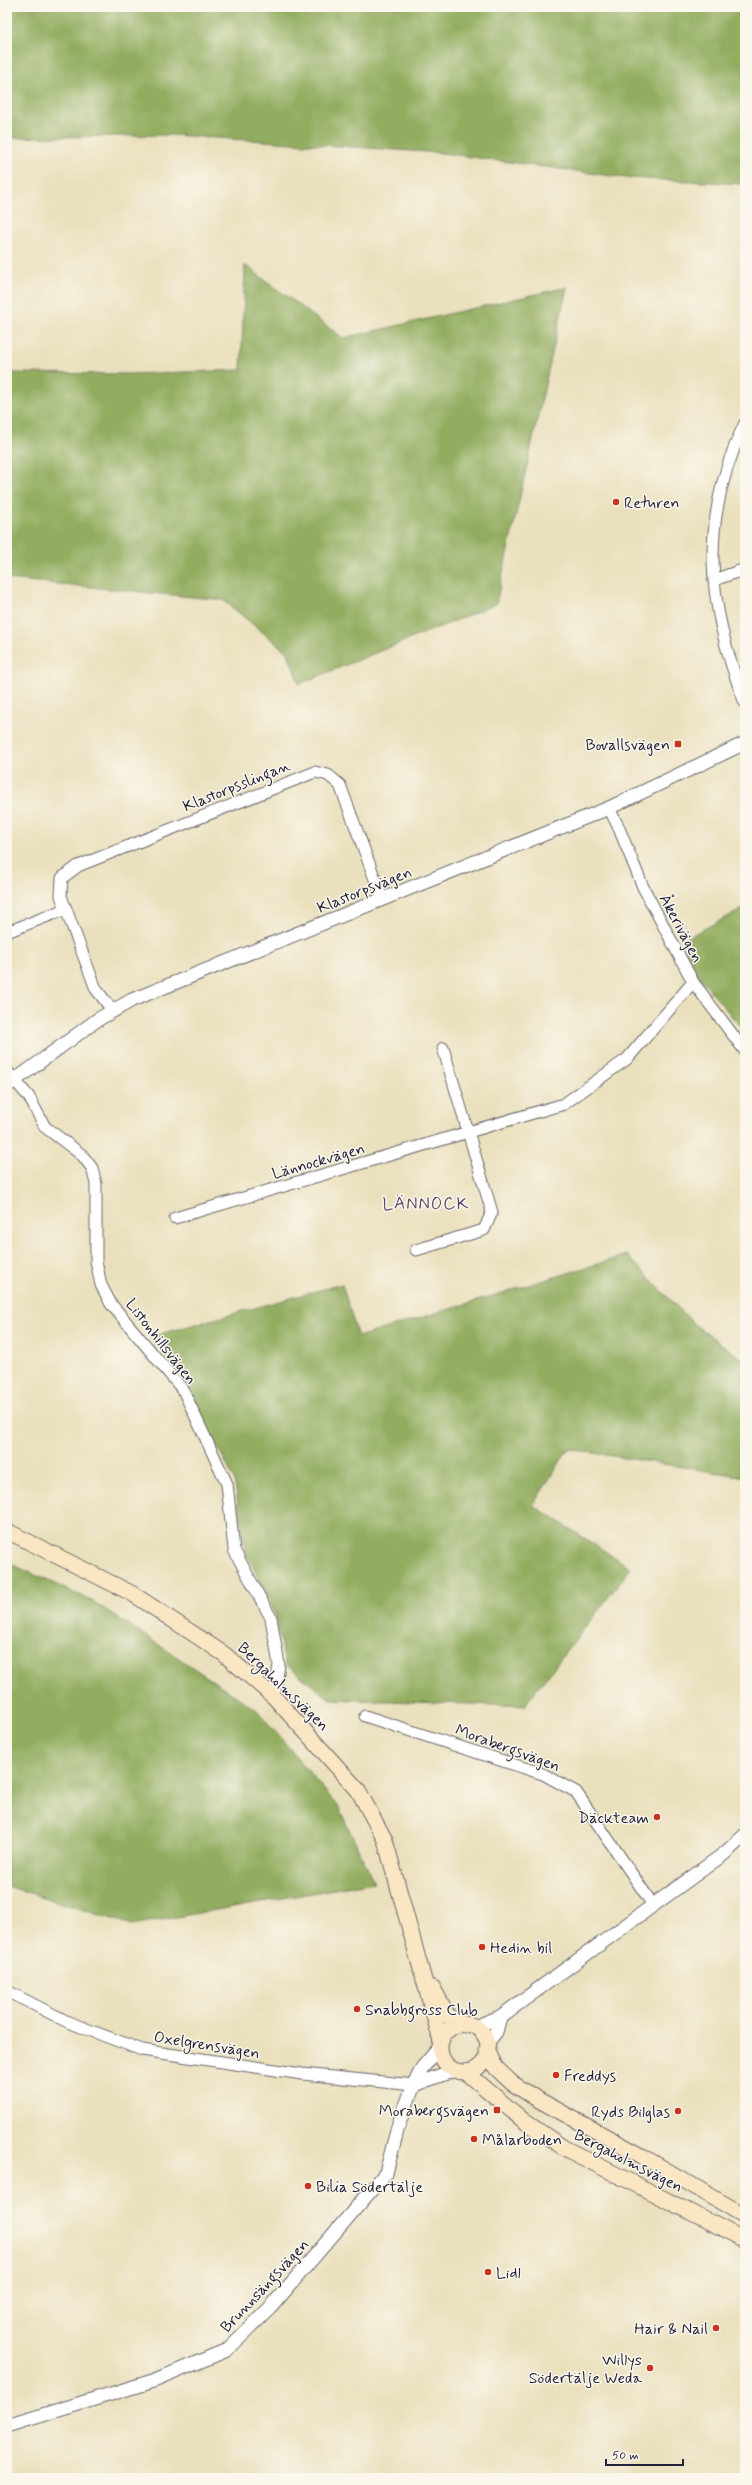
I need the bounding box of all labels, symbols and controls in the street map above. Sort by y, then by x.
place label: Returen [624,493,680,514]
marker: Returen [611,497,621,507]
place label: Bovallsvägen [586,735,670,756]
marker: Bovallsvägen [673,739,683,749]
street label: Klastorpsslingan [180,755,294,818]
street label: Klastorpsvägen [314,862,415,919]
street label: Åkerivägen [654,891,708,967]
street label: Lännockvägen [270,1138,367,1185]
district label: LÄNNOCK [383,1193,469,1215]
street label: Listonhillsvägen [120,1294,201,1389]
street label: Bergaholmsvägen [232,1638,333,1737]
street label: Morabergsvägen [452,1720,563,1778]
place label: Däckteam [578,1808,649,1829]
marker: Däckteam [652,1812,662,1822]
place label: Hedin bil [490,1938,552,1959]
marker: Hedin bil [477,1942,487,1952]
place label: Snabbgross Club [365,2000,478,2022]
marker: Snabbgross Club [352,2004,362,2014]
street label: Oxelgrensvägen [152,2027,261,2065]
place label: Freddys [564,2066,616,2087]
marker: Freddys [551,2070,561,2080]
place label: Morabergsvägen [379,2101,489,2123]
place label: Ryds Bilglas [591,2102,670,2123]
marker: Morabergsvägen [492,2105,502,2115]
marker: Ryds Bilglas [673,2106,683,2116]
street label: Bergaholmsvägen [570,2125,686,2199]
place label: Målarboden [482,2130,562,2151]
marker: Målarboden [469,2134,479,2144]
place label: Bilia Södertälje [316,2177,423,2198]
marker: Bilia Södertälje [303,2181,313,2191]
street label: Brunnsängsvägen [216,2235,315,2338]
place label: Lidl [496,2263,521,2284]
marker: Lidl [483,2267,493,2277]
place label: Hair & Nail [634,2319,708,2340]
marker: Hair & Nail [711,2323,721,2333]
place label: Willys Södertälje Weda [529,2350,642,2389]
marker: Willys Södertälje Weda [645,2363,655,2373]
scale bar [606,2441,683,2467]
text: 50 m [612,2448,639,2464]

